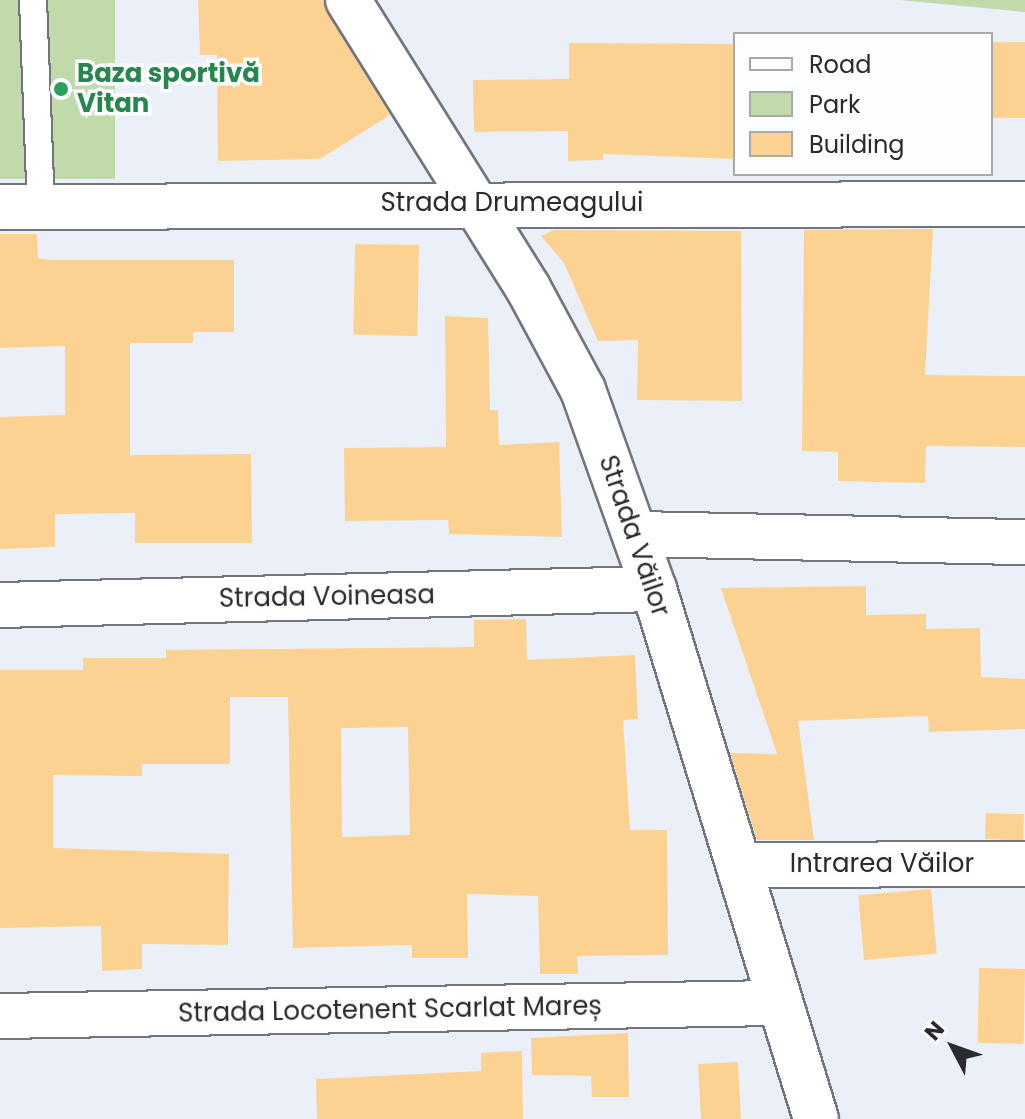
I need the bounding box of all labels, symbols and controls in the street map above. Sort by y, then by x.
legend [733,32,993,176]
text: Road [809,48,871,81]
place label: Baza sportivă Vitan [77,58,260,120]
marker: Baza sportivă Vitan [52,80,70,98]
text: Park [809,88,860,121]
text: Building [809,128,905,161]
street label: Strada Drumeagului [381,187,643,219]
street label: Strada Văilor [592,451,676,621]
street label: Strada Voineasa [219,580,435,614]
street label: Intrarea Văilor [790,848,974,880]
street label: Strada Locotenent Scarlat Mareș [178,991,602,1029]
north arrow [913,1007,993,1087]
text: N [917,1015,952,1047]

